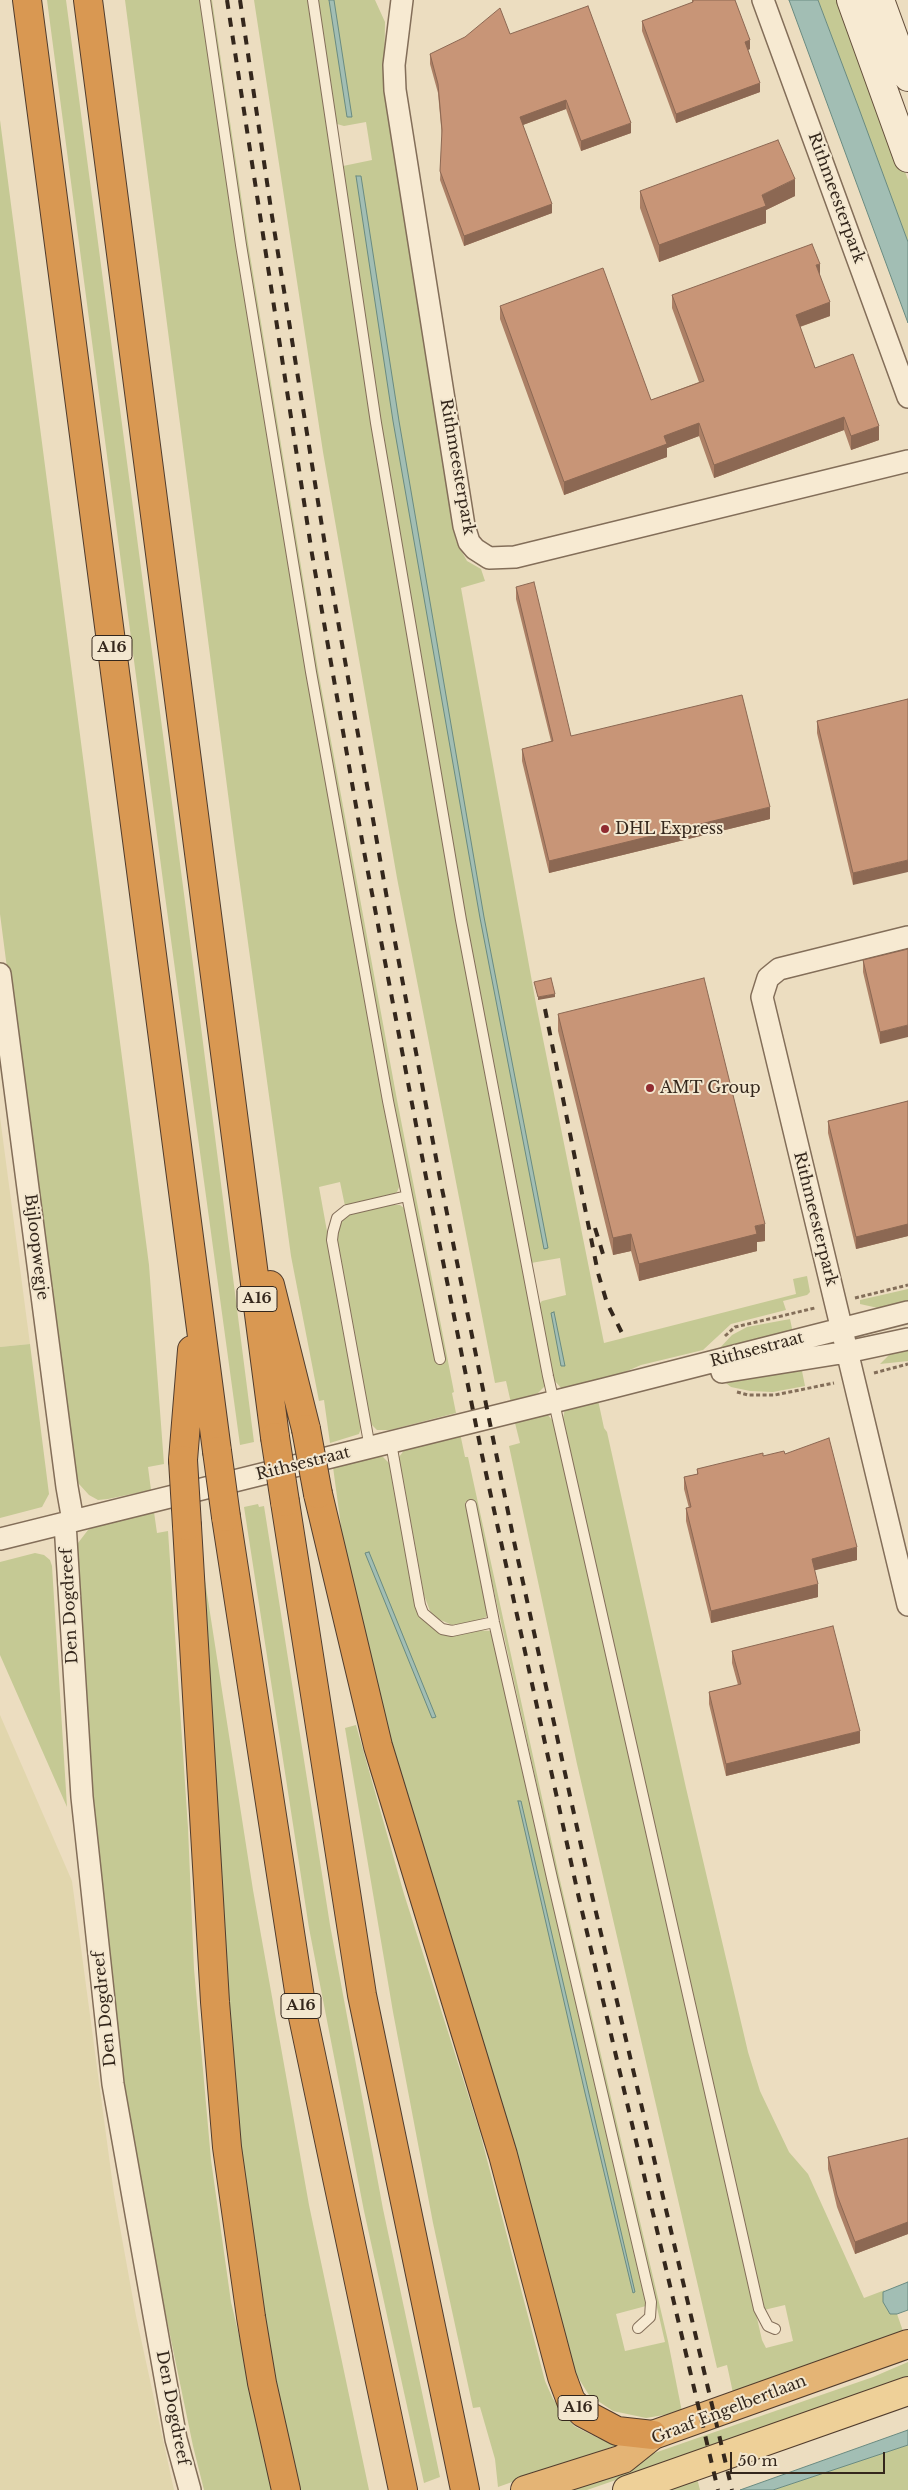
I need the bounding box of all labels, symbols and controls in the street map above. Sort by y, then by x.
street label: Rithmeesterpark [803,130,869,266]
street label: Rithmeesterpark [436,397,478,537]
road number: A16 [92,636,132,660]
place label: DHL Express [615,819,723,839]
marker: DHL Express [599,823,611,835]
place label: AMT Group [660,1078,761,1098]
marker: AMT Group [644,1082,656,1094]
street label: Rithmeesterpark [789,1150,841,1288]
street label: Bijloopwegje [20,1193,52,1301]
road number: A16 [237,1286,277,1312]
street label: Rithsestraat [708,1328,806,1372]
street label: Rithsestraat [254,1443,352,1485]
street label: Den Dogdreef [57,1547,83,1665]
street label: Den Dogdreef [89,1950,121,2068]
road number: A16 [281,1994,321,2018]
street label: Den Dogdreef [151,2349,193,2467]
street label: Graaf Engelbertlaan [649,2372,809,2448]
road number: A16 [558,2396,598,2420]
scale bar [733,2442,888,2474]
text: 50 m [738,2451,778,2470]

